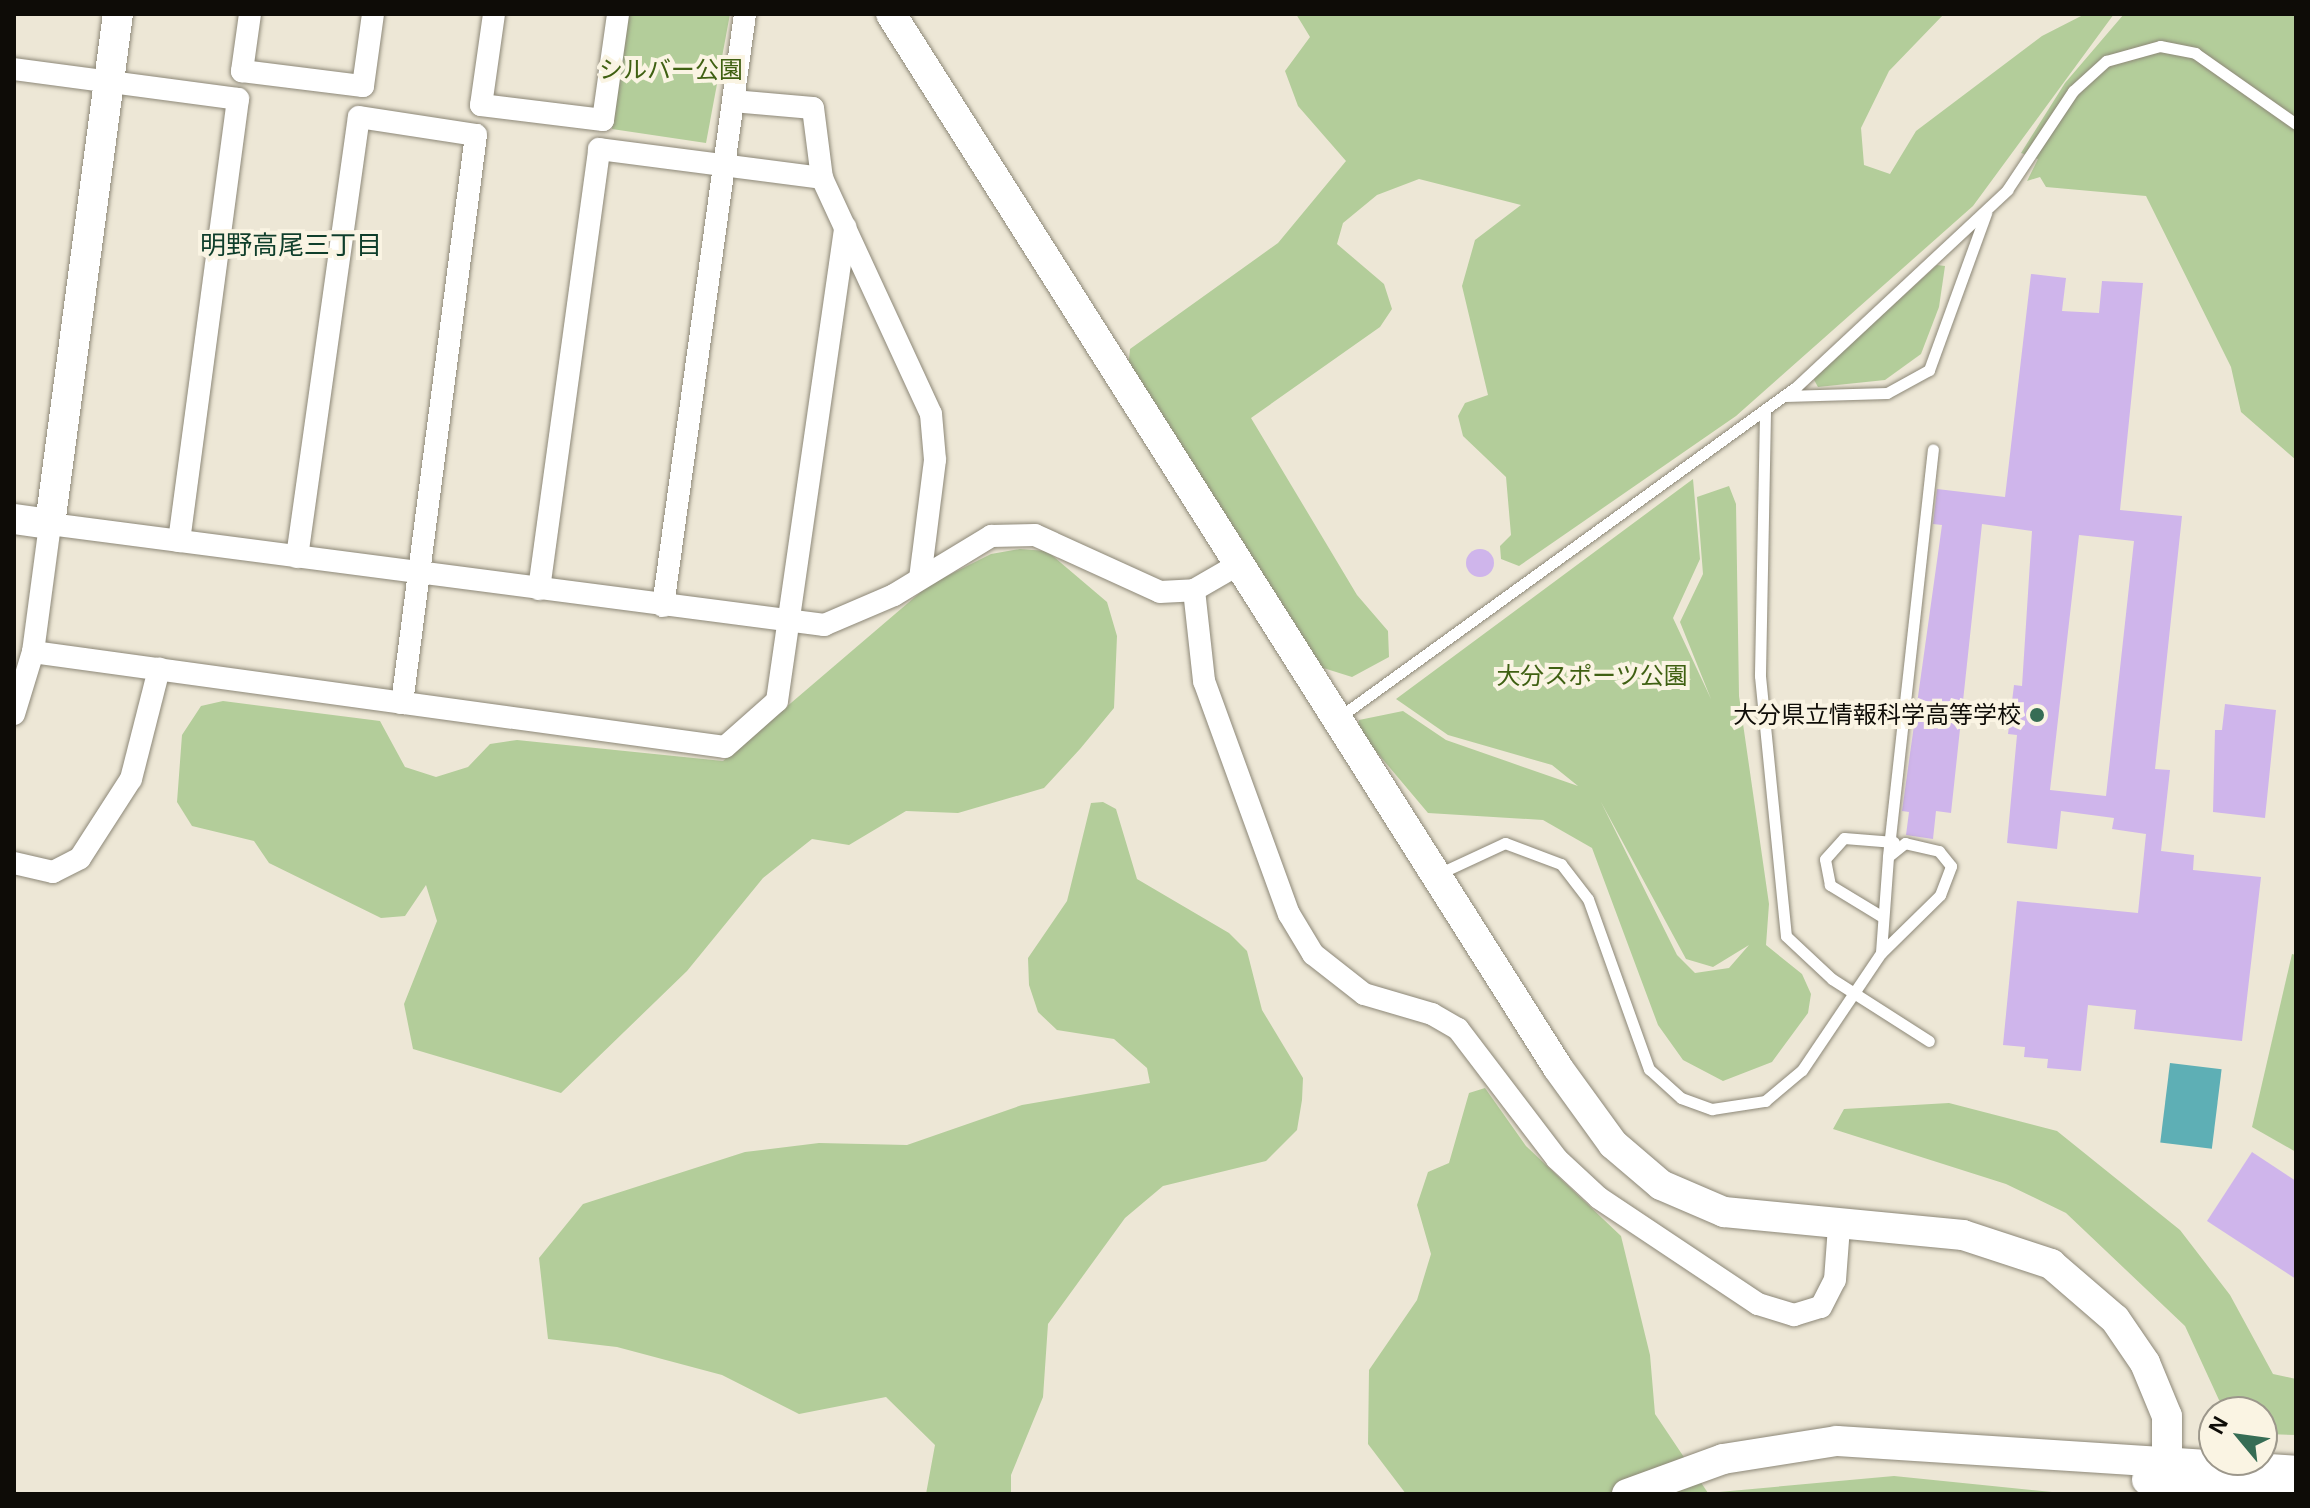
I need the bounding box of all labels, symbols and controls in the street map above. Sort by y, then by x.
park label: シルバー公園 [599,56,743,84]
district label: 明野高尾三丁目 [200,230,382,262]
park label: 大分スポーツ公園 [1496,662,1688,690]
place label: 大分県立情報科学高等学校 [1733,701,2021,729]
marker: 大分県立情報科学高等学校 [2028,706,2046,724]
north arrow [2198,1396,2278,1476]
text: N [2204,1412,2233,1438]

